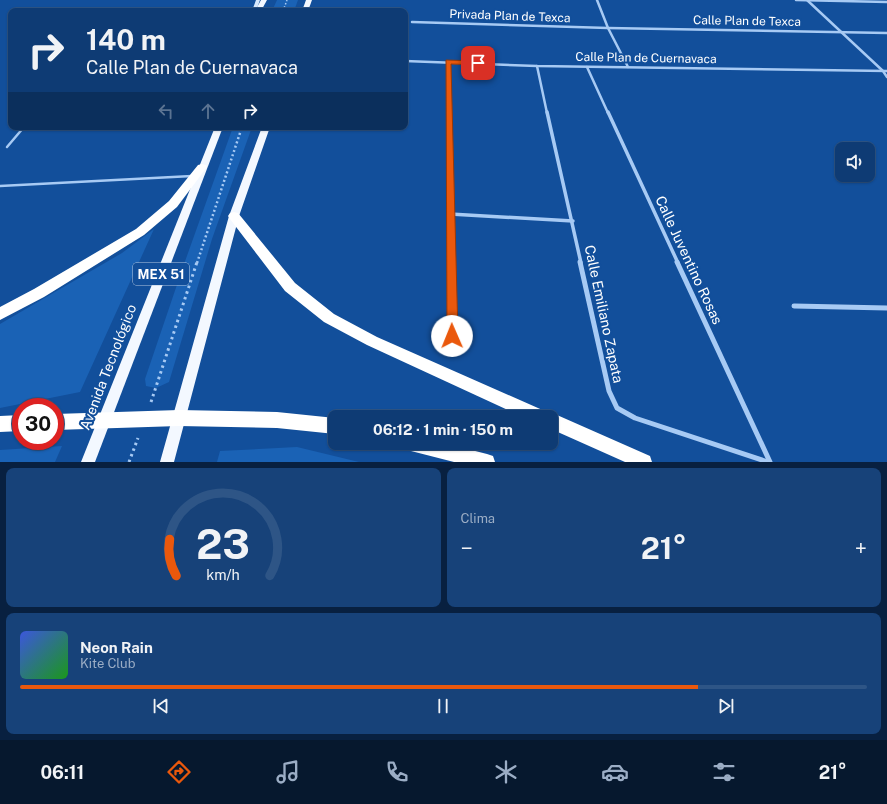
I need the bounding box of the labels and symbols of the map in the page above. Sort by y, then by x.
street label: Privada Plan de Texca [449,7,571,25]
street label: Calle Plan de Texca [693,13,801,29]
pin [461,46,495,80]
street label: Calle Plan de Cuernavaca [575,50,717,66]
street label: Calle Juventino Rosas [652,193,726,327]
street label: Calle Emiliano Zapata [582,243,626,385]
road number: MEX 51 [133,263,189,285]
street label: Avenida Tecnológico [77,302,139,432]
position arrow [431,315,473,357]
speed limit sign: 30 [12,398,64,450]

